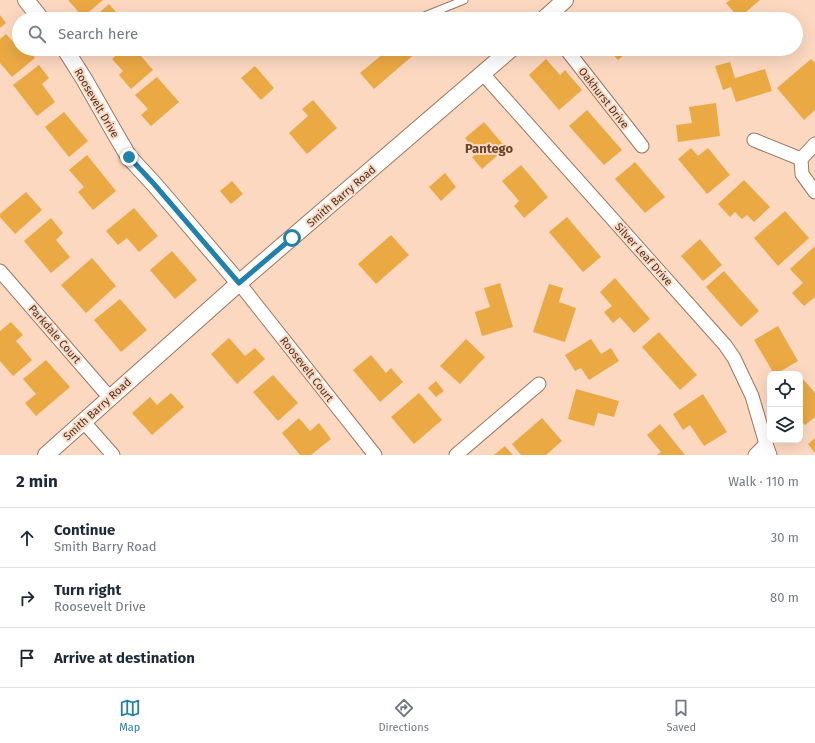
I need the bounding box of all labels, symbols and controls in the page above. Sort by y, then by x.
search box [12,12,803,56]
icon: search [26,23,48,45]
text: Search here [58,25,138,43]
street label: Oakhurst Drive [576,65,631,131]
street label: Roosevelt Drive [72,66,122,140]
district label: Pantego [465,141,513,156]
route end [120,148,138,166]
street label: Smith Barry Road [304,163,378,230]
street label: Silver Leaf Drive [612,220,675,288]
route start [283,229,301,247]
street label: Parkdale Court [26,302,84,366]
street label: Roosevelt Court [277,334,336,404]
map controls [767,371,803,443]
button: locate [767,371,803,407]
street label: Smith Barry Road [61,376,134,443]
button: layers [767,407,803,443]
text: 2 min [16,471,58,492]
text: Walk · 110 m [728,474,799,489]
text: Continue [54,521,115,539]
icon: ahead [16,527,38,549]
text: 30 m [771,530,799,545]
text: Smith Barry Road [54,539,156,554]
text: Turn right [54,581,121,599]
icon: right [16,587,38,609]
text: 80 m [770,590,799,605]
text: Roosevelt Drive [54,599,146,614]
icon: arrive [16,647,38,669]
text: Arrive at destination [54,649,195,667]
tab: Map [119,697,141,734]
tab: Directions [378,697,429,734]
tab: Saved [666,697,696,734]

